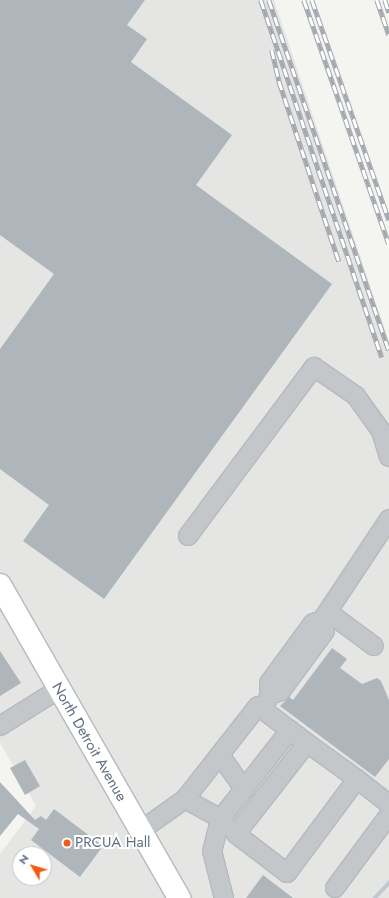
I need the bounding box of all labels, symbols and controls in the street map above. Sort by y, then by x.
street label: North Detroit Avenue [48,679,130,805]
place label: PRCUA Hall [75,834,151,852]
marker: PRCUA Hall [62,838,72,848]
north arrow [12,846,52,886]
text: N [14,851,32,868]

